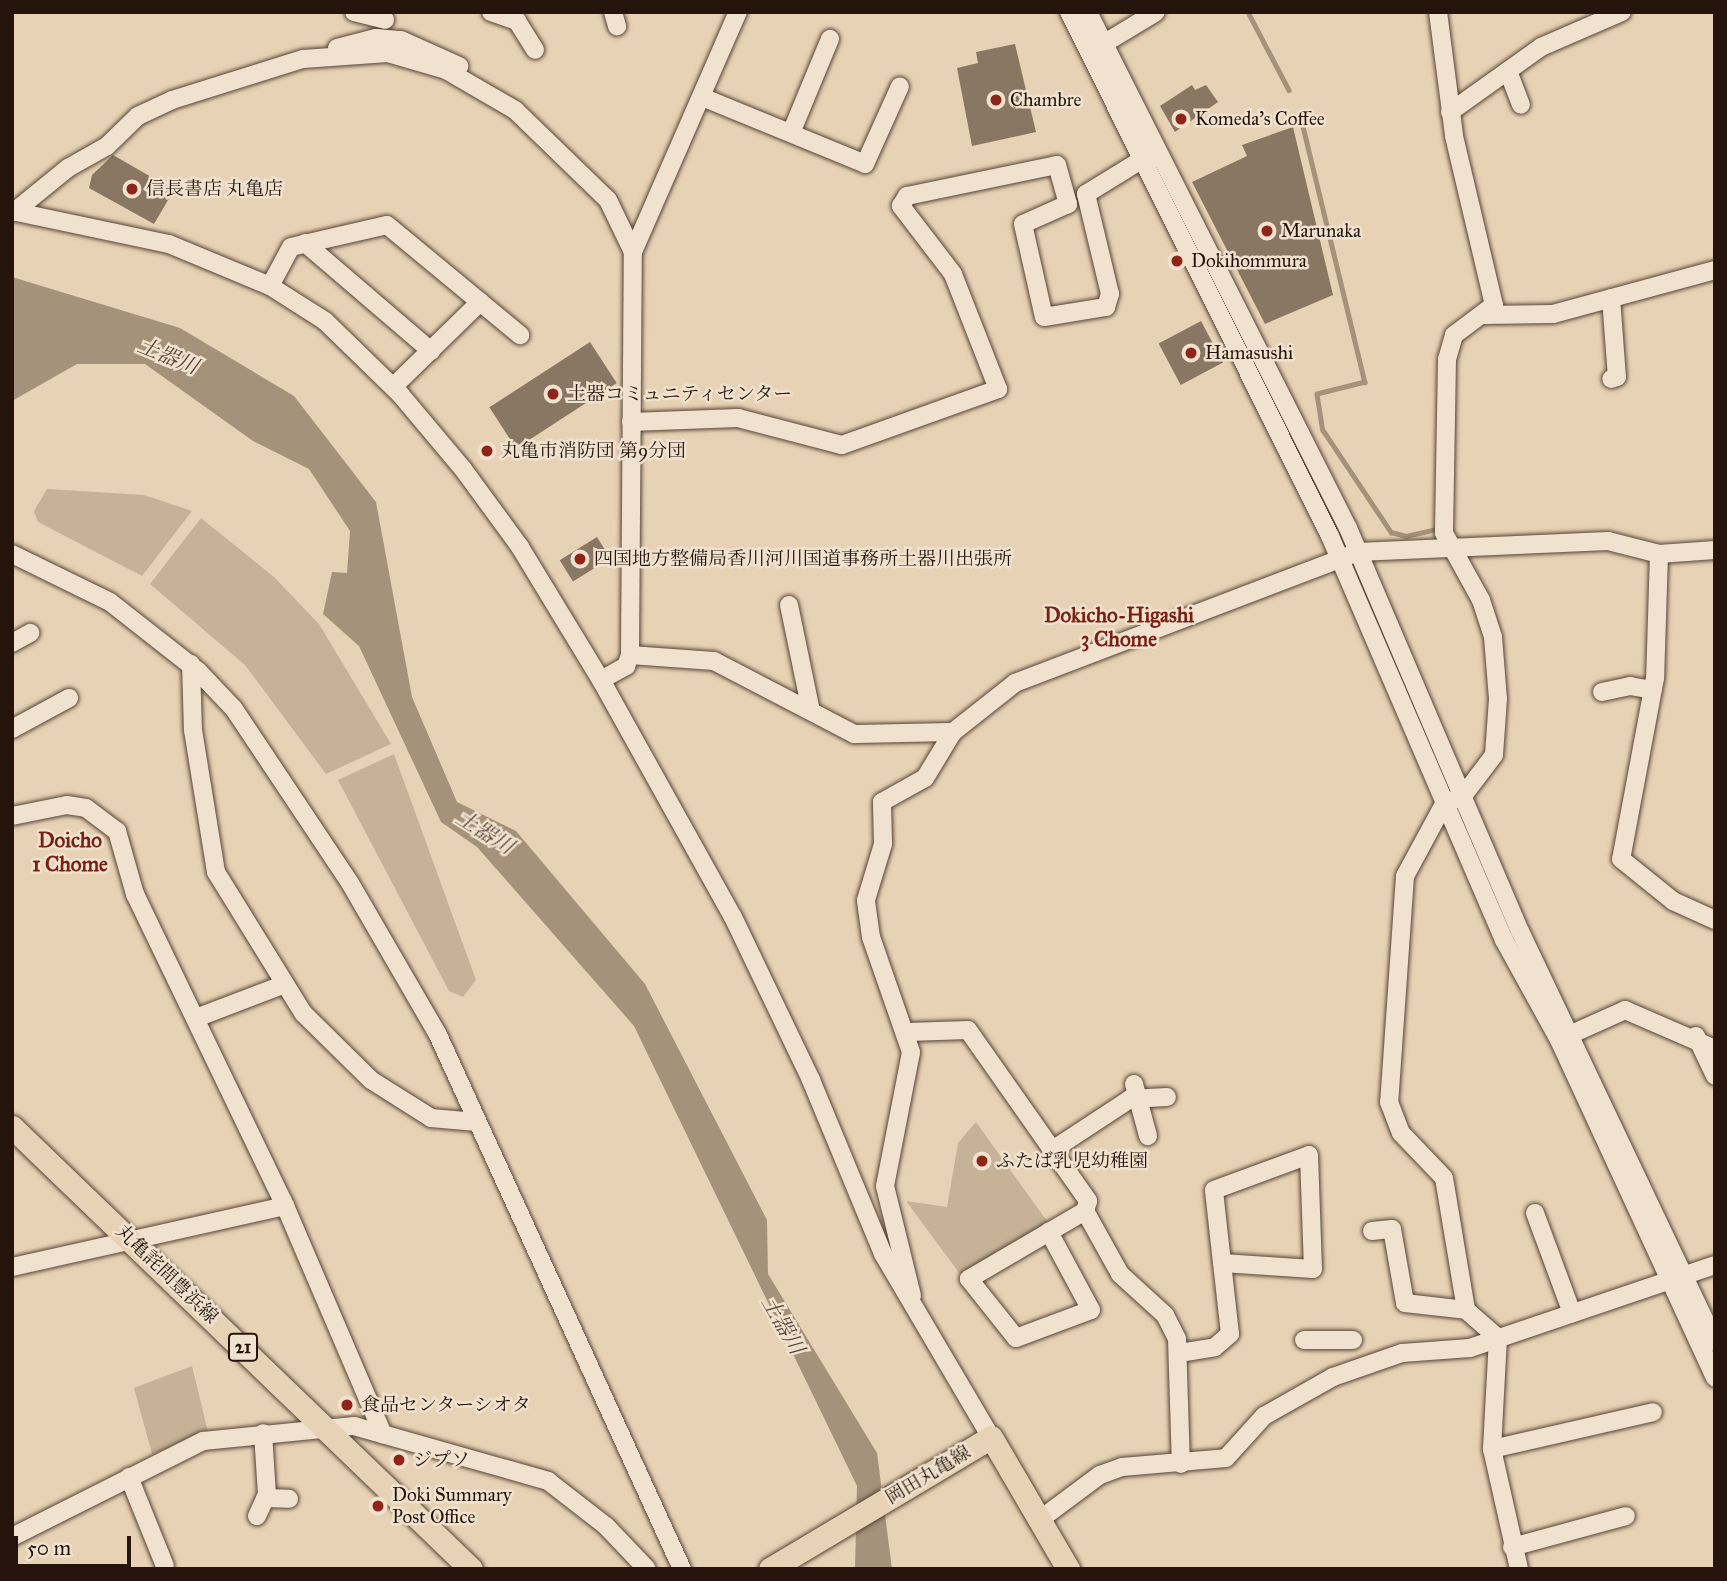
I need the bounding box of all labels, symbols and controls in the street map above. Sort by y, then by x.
place label: Chambre [1010,89,1081,111]
marker: Chambre [988,92,1004,108]
place label: Komeda's Coffee [1195,108,1325,130]
marker: Komeda's Coffee [1173,111,1189,127]
place label: 信長書店 丸亀店 [146,178,283,200]
marker: 信長書店 丸亀店 [124,181,140,197]
place label: Marunaka [1281,220,1361,242]
marker: Marunaka [1259,223,1275,239]
place label: Dokihommura [1191,250,1307,272]
marker: Dokihommura [1169,253,1185,269]
water label: 土器川 [134,333,202,379]
place label: Hamasushi [1205,342,1293,364]
marker: Hamasushi [1183,345,1199,361]
place label: 土器コミュニティセンター [567,383,795,405]
marker: 土器コミュニティセンター [545,386,561,402]
place label: 丸亀市消防団 第9分団 [501,440,686,462]
marker: 丸亀市消防団 第9分団 [479,443,495,459]
place label: 四国地方整備局香川河川国道事務所土器川出張所 [594,548,1012,570]
marker: 四国地方整備局香川河川国道事務所土器川出張所 [572,551,588,567]
district label: Dokicho-Higashi 3 Chome [1044,602,1194,652]
water label: 土器川 [452,805,518,859]
district label: Doicho 1 Chome [32,827,108,877]
place label: ふたば乳児幼稚園 [996,1150,1148,1172]
marker: ふたば乳児幼稚園 [974,1153,990,1169]
street label: 丸亀詫間豊浜線 [111,1220,223,1328]
water label: 土器川 [756,1291,810,1359]
road number: 21 [227,1332,259,1362]
place label: 食品センターシオタ [361,1394,532,1416]
marker: 食品センターシオタ [339,1397,355,1413]
street label: 岡田丸亀線 [881,1441,975,1509]
place label: ジプソ [413,1449,470,1471]
marker: ジプソ [391,1452,407,1468]
place label: Doki Summary Post Office [392,1484,512,1528]
marker: Doki Summary Post Office [370,1498,386,1514]
scale bar [18,1522,135,1566]
text: 50 m [27,1535,71,1561]

